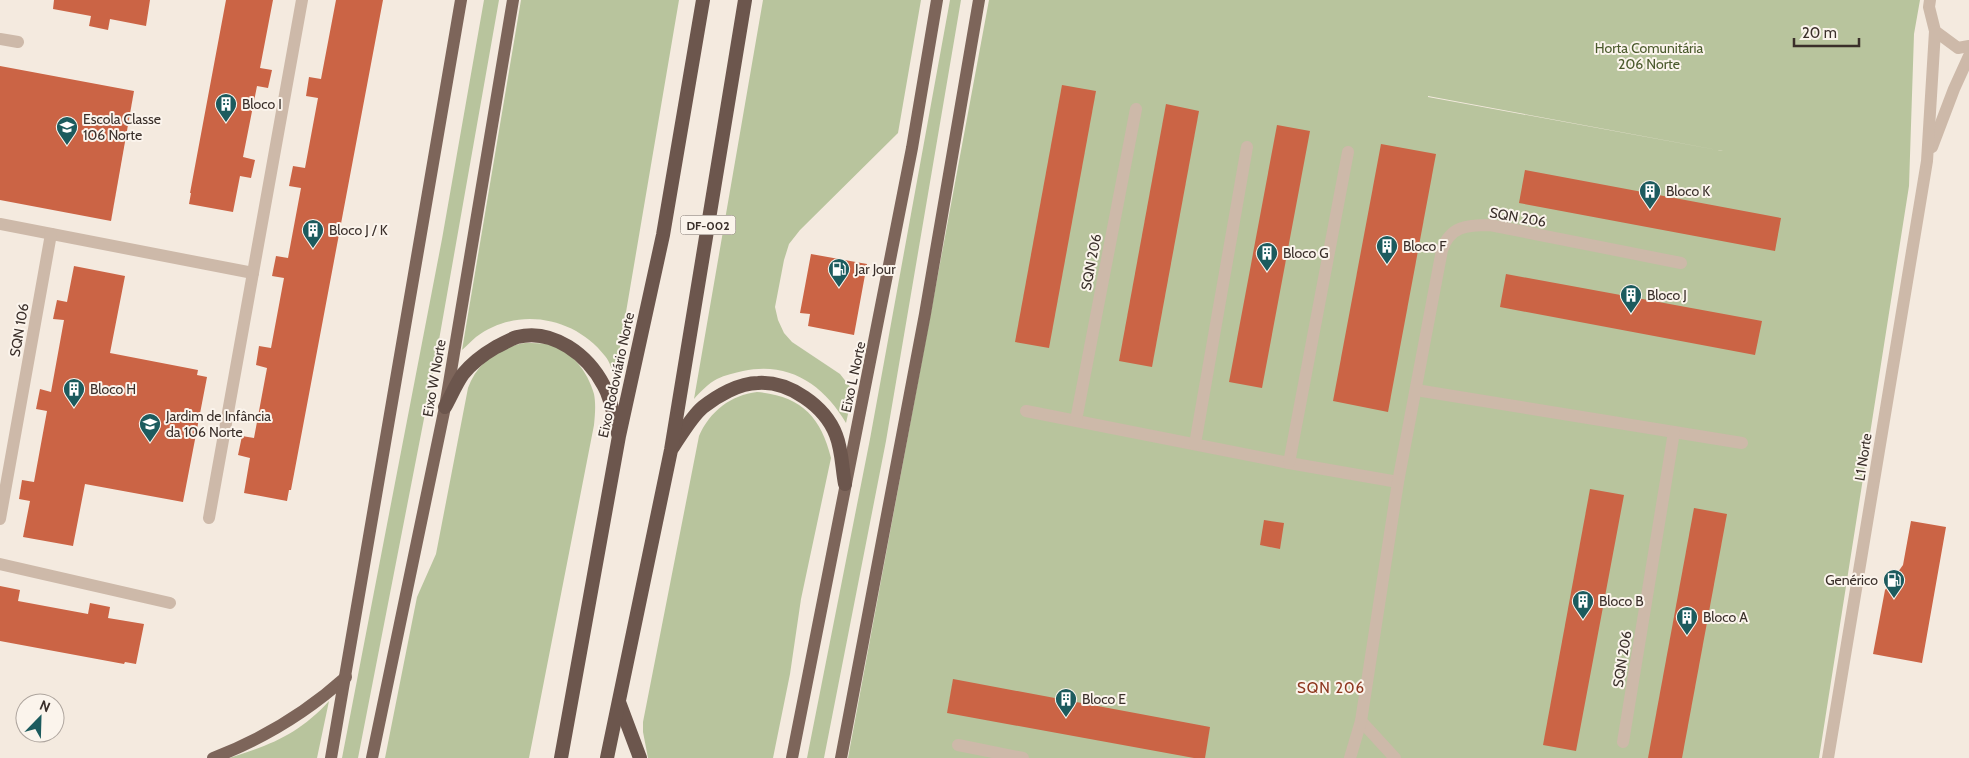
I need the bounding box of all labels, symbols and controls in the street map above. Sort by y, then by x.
scale bar [1794,15,1859,47]
text: 20 m [1802,24,1837,42]
park label: Horta Comunitária 206 Norte [1595,39,1704,73]
building icon: Bloco I [214,92,238,123]
place label: Bloco I [242,95,282,113]
place label: Escola Classe 106 Norte [83,110,161,144]
school or university icon: Escola Classe 106 Norte [55,115,79,146]
building icon: Bloco K [1638,179,1662,210]
place label: Bloco K [1666,182,1710,200]
street label: SQN 206 [1488,203,1548,231]
road number: DF-002 [680,216,736,234]
building icon: Bloco J / K [301,218,325,249]
place label: Bloco J / K [329,221,388,239]
street label: SQN 206 [1077,232,1105,292]
building icon: Bloco F [1375,234,1399,265]
place label: Bloco F [1403,237,1447,255]
building icon: Bloco G [1255,241,1279,272]
place label: Bloco G [1283,244,1329,262]
fuel station icon: Jar Jour [827,257,851,288]
place label: Jar Jour [854,260,896,278]
building icon: Bloco J [1619,283,1643,314]
place label: Bloco J [1647,286,1687,304]
street label: SQN 106 [5,302,33,358]
street label: Eixo Rodoviário Norte [594,311,638,439]
street label: Eixo W Norte [418,338,450,418]
street label: Eixo L Norte [837,340,869,414]
building icon: Bloco H [62,377,86,408]
place label: Bloco H [90,380,136,398]
place label: Jardim de Infância da 106 Norte [165,407,271,441]
school or university icon: Jardim de Infância da 106 Norte [138,412,162,443]
street label: L1 Norte [1850,432,1876,482]
fuel station icon: Genérico [1882,568,1906,599]
place label: Genérico [1825,571,1878,589]
building icon: Bloco B [1571,589,1595,620]
place label: Bloco B [1599,592,1644,610]
building icon: Bloco A [1675,605,1699,636]
place label: Bloco A [1703,608,1748,626]
street label: SQN 206 [1609,629,1635,689]
district label: SQN 206 [1297,679,1365,697]
building icon: Bloco E [1054,687,1078,718]
place label: Bloco E [1082,690,1126,708]
north arrow [15,693,65,743]
text: N [37,696,53,716]

